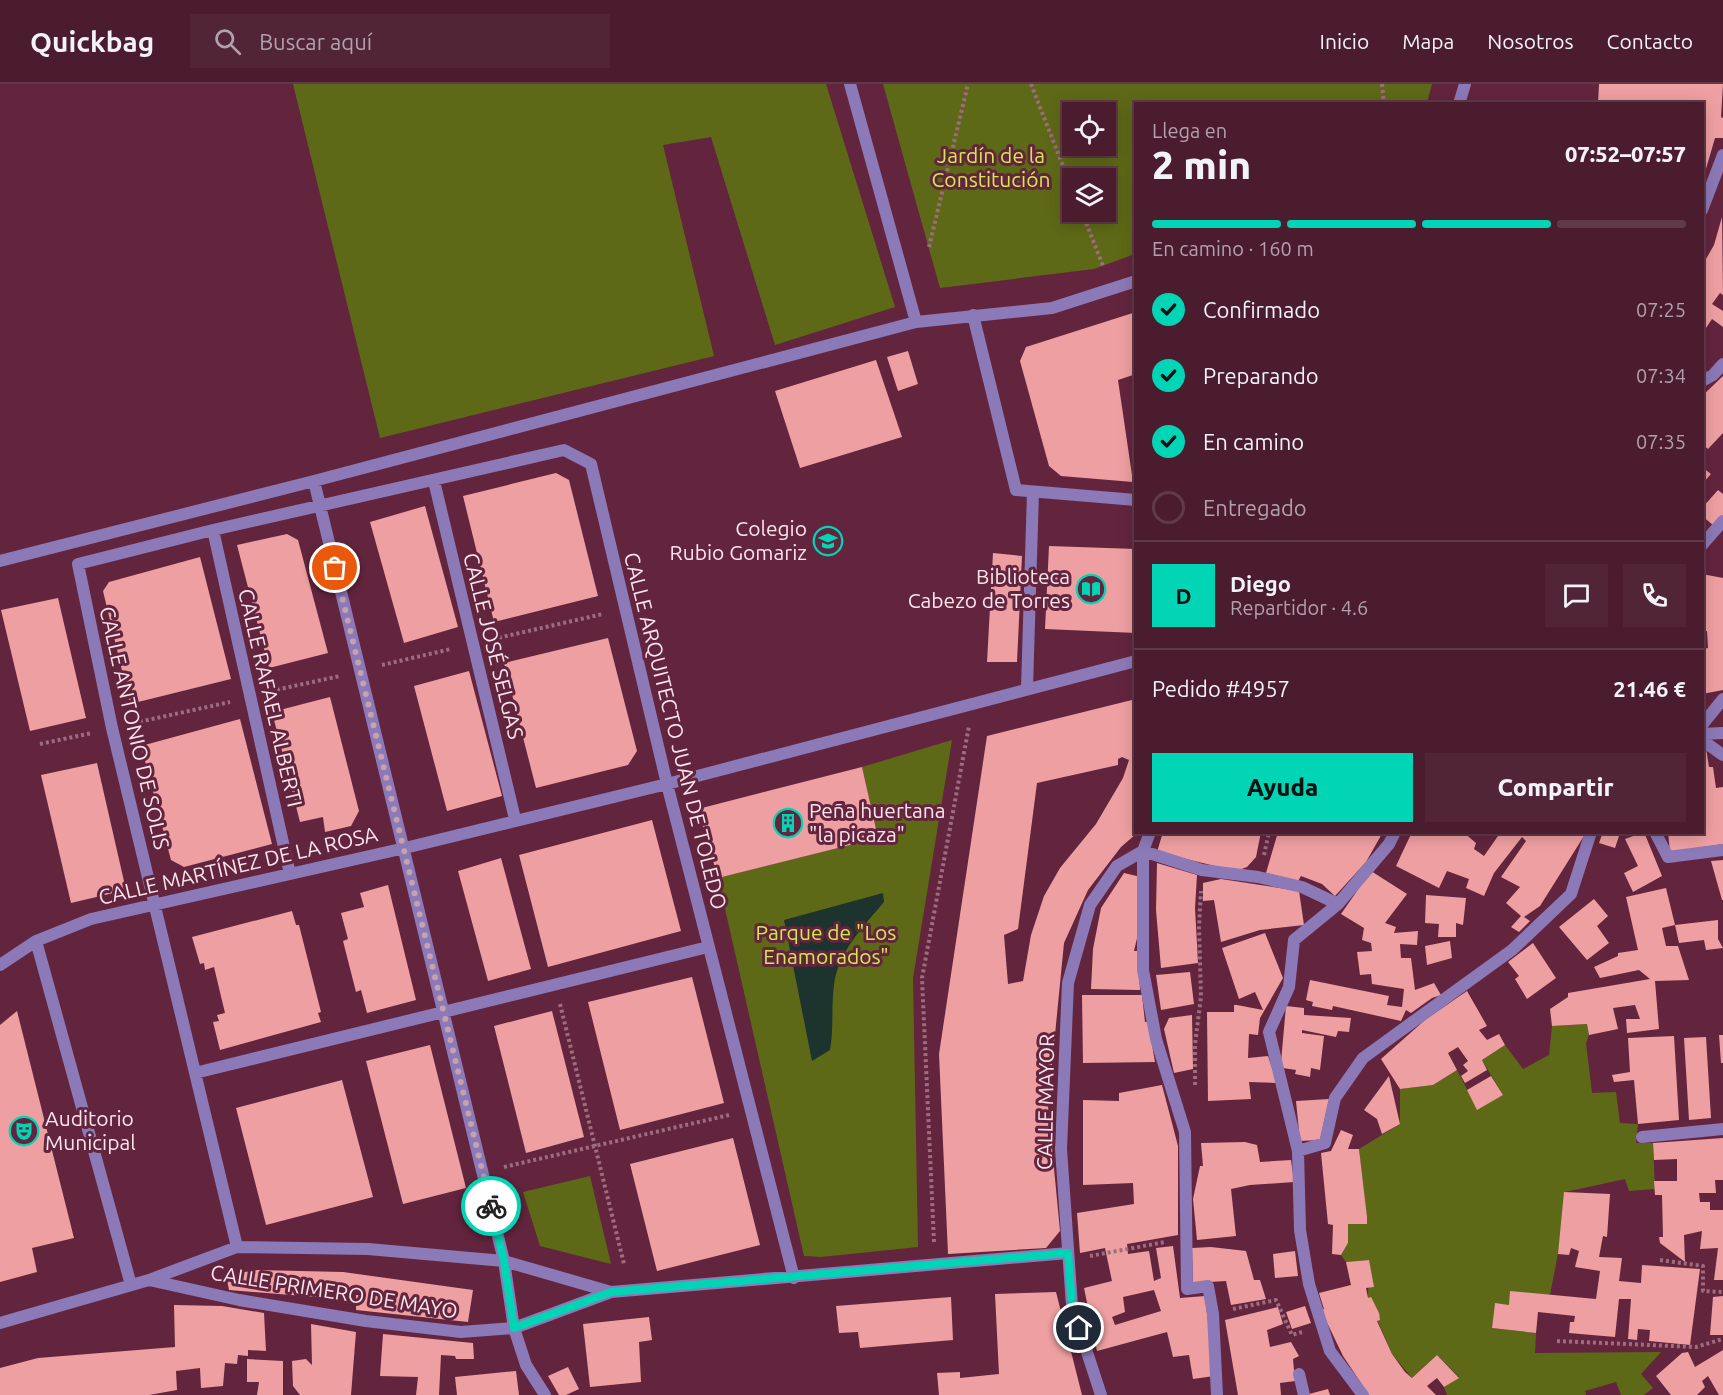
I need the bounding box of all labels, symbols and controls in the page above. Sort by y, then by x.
search box [190,14,610,68]
icon: search [211,25,244,58]
text: Quickbag [30,26,154,57]
text: Buscar aquí [259,29,372,54]
text: Inicio [1320,29,1369,53]
text: Mapa [1402,29,1454,53]
text: Nosotros [1487,29,1574,53]
text: Contacto [1607,29,1693,53]
map controls [1062,102,1116,222]
button: locate [1062,102,1116,156]
text: Llega en [1152,119,1227,142]
text: 07:52–07:57 [1565,141,1686,166]
park label: Jardín de la Constitución [932,143,1051,191]
text: 2 min [1152,143,1251,186]
button: layers [1062,168,1116,222]
text: En camino · 160 m [1152,237,1314,260]
icon: check [1152,293,1185,326]
text: Confirmado [1203,297,1320,322]
text: 07:25 [1636,298,1686,321]
icon: check [1152,359,1185,392]
text: Preparando [1203,363,1319,388]
text: 07:34 [1636,364,1686,387]
icon: check [1152,425,1185,458]
text: En camino [1203,429,1304,454]
text: 07:35 [1636,430,1686,453]
text: Entregado [1203,495,1307,520]
place label: Colegio Rubio Gomariz [670,516,807,564]
school or university icon: Colegio Rubio Gomariz [812,525,844,557]
pin [309,542,360,593]
street label: CALLE JOSÉ SELGAS [459,550,529,741]
street label: CALLE ARQUITECTO JUAN DE TOLEDO [620,550,732,912]
icon: bag [318,551,351,584]
place label: Biblioteca Cabezo de Torres [908,564,1070,612]
button: chat [1545,564,1608,627]
button: phone [1623,564,1686,627]
text: Diego [1230,571,1291,596]
library icon: Biblioteca Cabezo de Torres [1075,573,1107,605]
text: D [1175,583,1192,608]
street label: CALLE RAFAEL ALBERTI [234,586,308,809]
text: Repartidor · 4.6 [1230,596,1368,619]
street label: CALLE ANTONIO DE SOLIS [95,604,175,852]
text: Pedido #4957 [1152,676,1290,701]
text: 21.46 € [1613,676,1686,701]
button: Ayuda [1152,753,1413,822]
button: Compartir [1425,753,1686,822]
place label: Peña huertana "la picaza" [809,798,946,846]
building icon: Peña huertana "la picaza" [772,807,804,839]
street label: CALLE MARTÍNEZ DE LA ROSA [96,821,380,909]
park label: Parque de "Los Enamorados" [756,920,896,968]
street label: CALLE MAYOR [1032,1034,1058,1170]
place label: Auditorio Municipal [45,1106,136,1154]
theatre icon: Auditorio Municipal [8,1115,40,1147]
courier [461,1176,521,1236]
icon: bike [475,1190,508,1223]
street label: CALLE PRIMERO DE MAYO [209,1260,459,1322]
pin [1053,1302,1104,1353]
icon: home [1062,1311,1095,1344]

